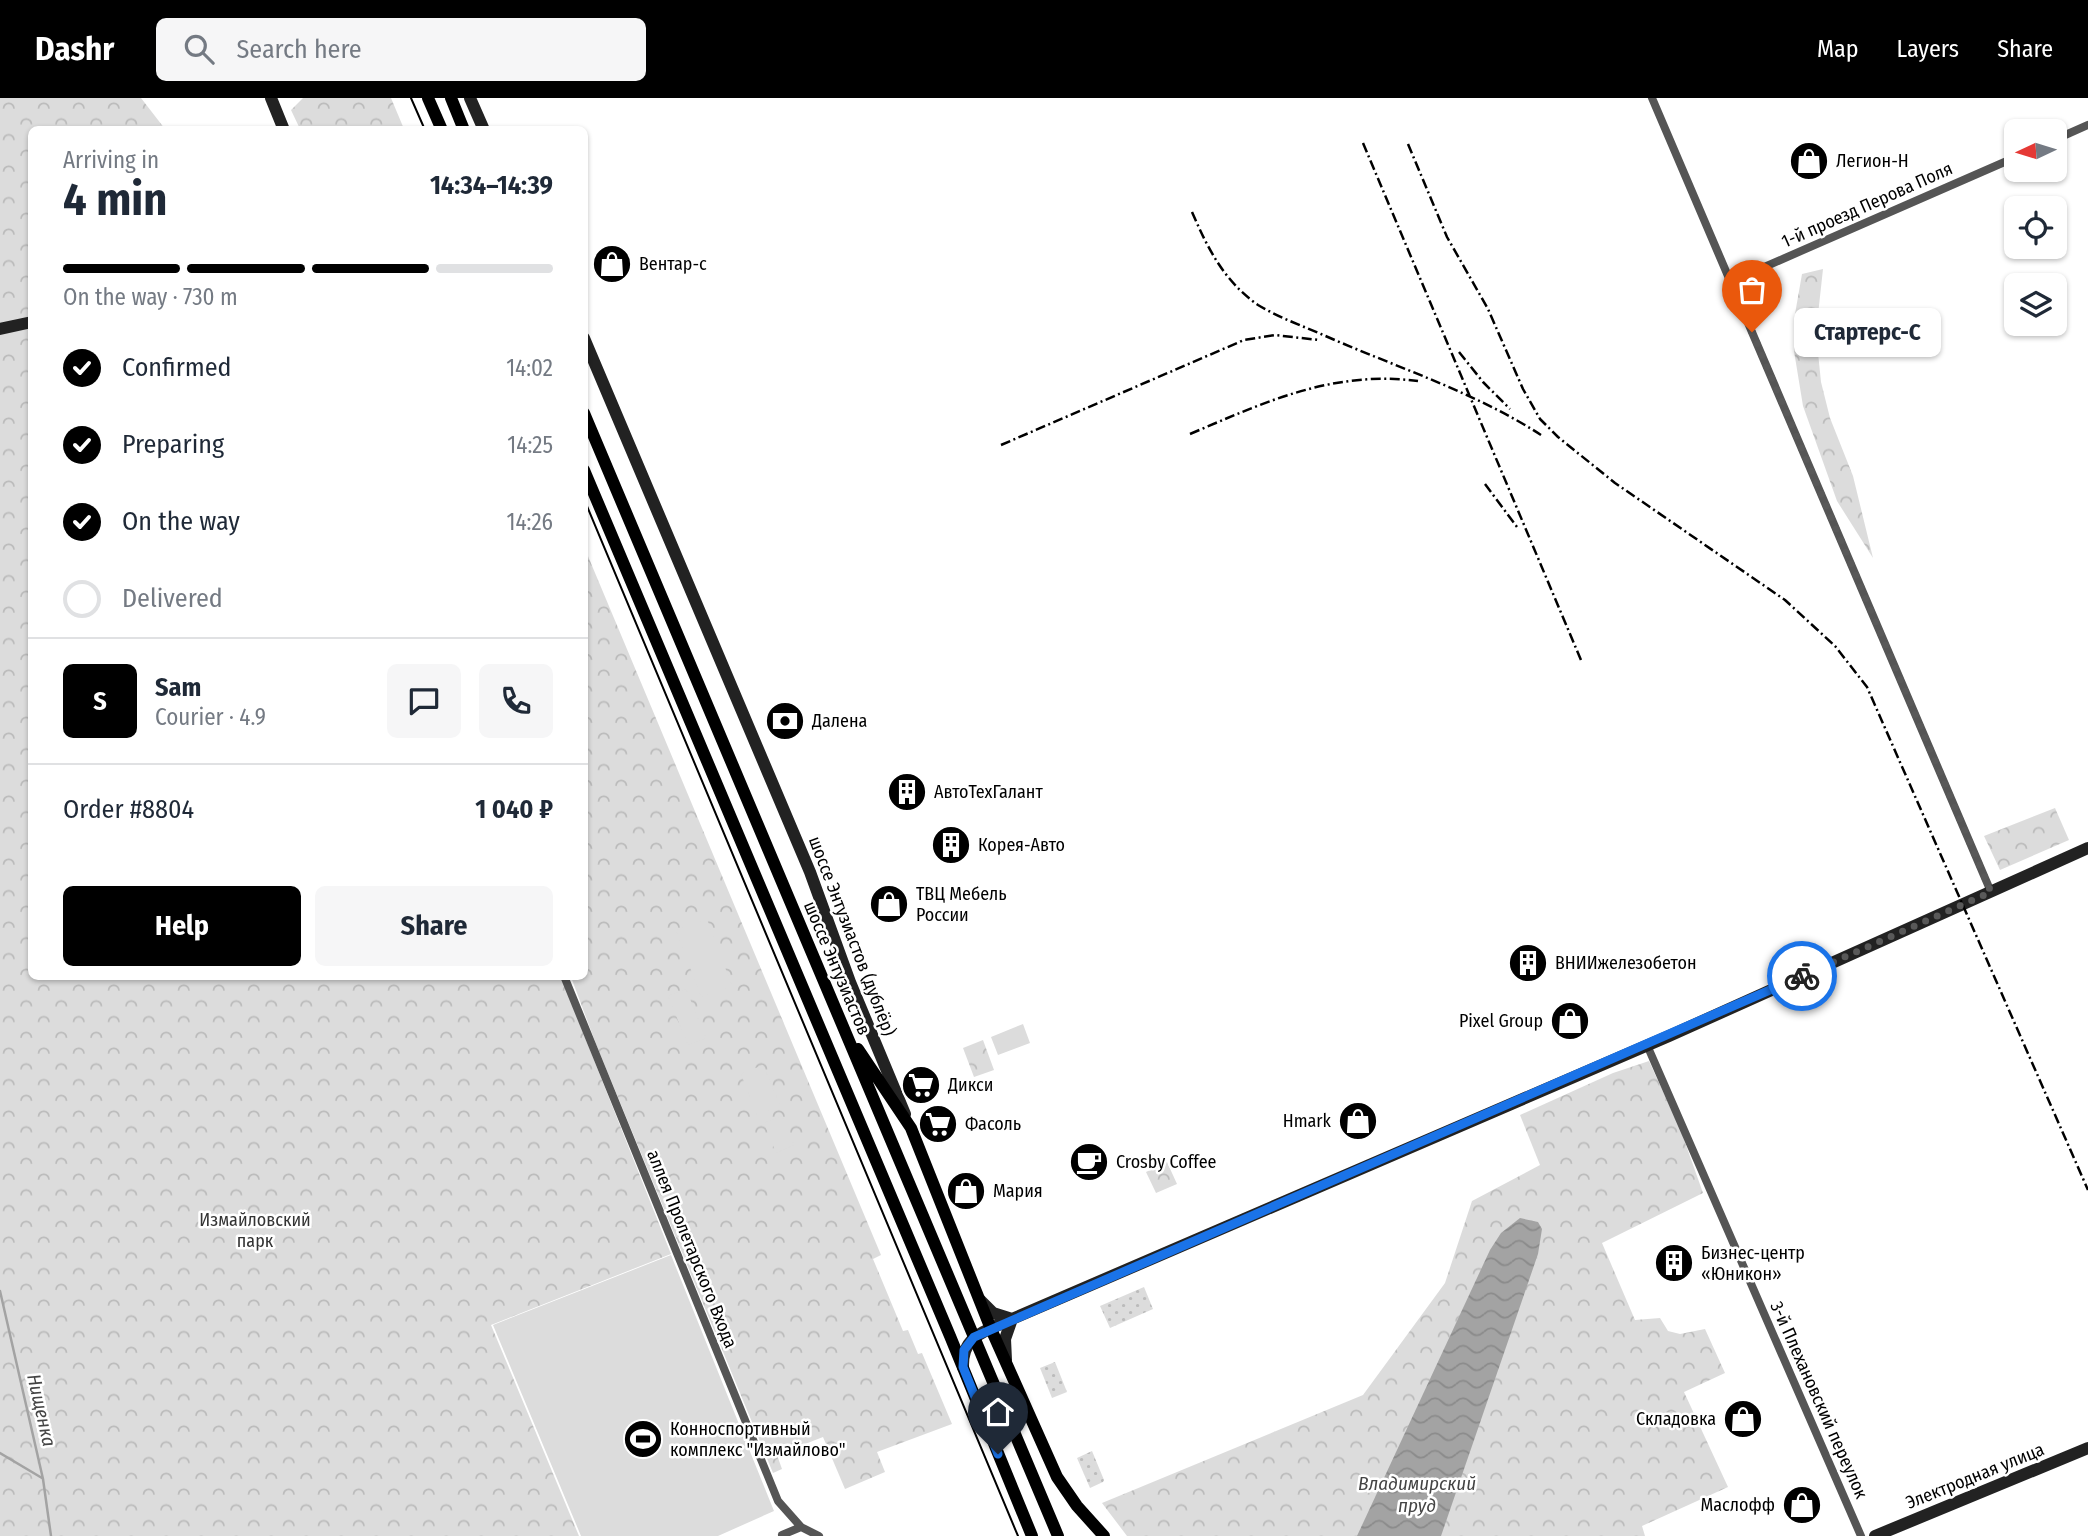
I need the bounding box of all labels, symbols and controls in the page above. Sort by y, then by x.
search box [156,18,646,81]
text: Dashr [35,29,114,69]
icon: search [180,30,218,68]
text: Search here [236,34,362,65]
text: Map [1817,35,1859,63]
text: Layers [1897,35,1959,63]
text: Share [1997,35,2053,63]
north arrow [2004,119,2067,182]
map controls [2004,119,2067,336]
shop icon: Легион-Н [1788,140,1830,182]
text: Arriving in [63,146,159,174]
place label: Легион-Н [1836,150,1909,172]
street label: 1-й проезд Перова Поля [1778,157,1956,253]
text: 14:34–14:39 [430,170,553,201]
text: 4 min [63,172,167,227]
button: locate [2004,196,2067,259]
shop icon: Вентар-с [591,243,633,285]
place label: Вентар-с [639,253,707,275]
pin [1722,260,1782,332]
icon: bag [1733,271,1771,309]
button: layers [2004,273,2067,336]
text: On the way · 730 m [63,283,238,311]
callout: Стартерс-С [1794,308,1941,356]
text: Стартерс-С [1814,318,1921,346]
icon: check [63,349,101,387]
text: Confirmed [122,352,232,383]
text: 14:02 [506,354,553,382]
icon: check [63,426,101,464]
text: Preparing [122,429,224,460]
text: 14:25 [507,431,553,459]
icon: check [63,503,101,541]
text: On the way [122,506,240,537]
text: 14:26 [506,508,553,536]
text: Delivered [122,583,223,614]
button: chat [387,664,461,738]
button: phone [479,664,553,738]
text: Sam [155,672,201,703]
text: S [93,686,107,717]
bank icon: Далена [764,700,806,742]
text: Courier · 4.9 [155,703,266,731]
place label: Далена [811,710,868,732]
building icon: АвтоТехГалант [886,771,928,813]
place label: АвтоТехГалант [934,781,1043,803]
text: Order #8804 [63,794,194,825]
text: 1 040 ₽ [475,794,553,825]
building icon: Корея-Авто [930,824,972,866]
street label: шоссе Энтузиастов (дублёр) [804,833,900,1039]
place label: Корея-Авто [978,834,1065,856]
shop icon: ТВЦ Мебель России [868,883,910,925]
place label: ТВЦ Мебель России [916,883,1007,926]
button: Help [63,886,301,966]
button: Share [315,886,553,966]
street label: шоссе Энтузиастов [799,898,875,1038]
courier [1767,941,1837,1011]
building icon: ВНИИжелезобетон [1507,942,1549,984]
place label: ВНИИжелезобетон [1555,952,1697,974]
icon: bike [1783,957,1821,995]
shop icon: Pixel Group [1549,1000,1591,1042]
place label: Pixel Group [1459,1010,1543,1032]
supermarket icon: Дикси [900,1064,942,1106]
place label: Дикси [947,1074,993,1096]
shop icon: Hmark [1337,1100,1379,1142]
supermarket icon: Фасоль [917,1103,959,1145]
place label: Hmark [1283,1110,1332,1132]
place label: Фасоль [965,1113,1021,1135]
cafe icon: Crosby Coffee [1068,1141,1110,1183]
street label: аллея Пролетарского Входа [642,1147,742,1352]
place label: Crosby Coffee [1116,1151,1217,1173]
shop icon: Мария [945,1170,987,1212]
place label: Мария [993,1180,1043,1202]
park label: Измайловский парк [199,1209,311,1252]
building icon: Бизнес-центр «Юникон» [1653,1242,1695,1284]
place label: Бизнес-центр «Юникон» [1701,1242,1805,1285]
street label: 3-й Плехановский переулок [1766,1298,1873,1503]
water label: Нищенка [22,1372,61,1449]
pin [968,1382,1028,1454]
icon: home [979,1393,1017,1431]
shop icon: Складовка [1722,1398,1764,1440]
place label: Складовка [1636,1408,1716,1430]
sports icon: Конноспортивный комплекс "Измайлово" [622,1418,664,1460]
place label: Конноспортивный комплекс "Измайлово" [670,1418,846,1461]
street label: Электродная улица [1903,1438,2047,1514]
water label: Владимирский пруд [1358,1472,1476,1517]
shop icon: Маслофф [1781,1484,1823,1526]
place label: Маслофф [1700,1494,1775,1516]

